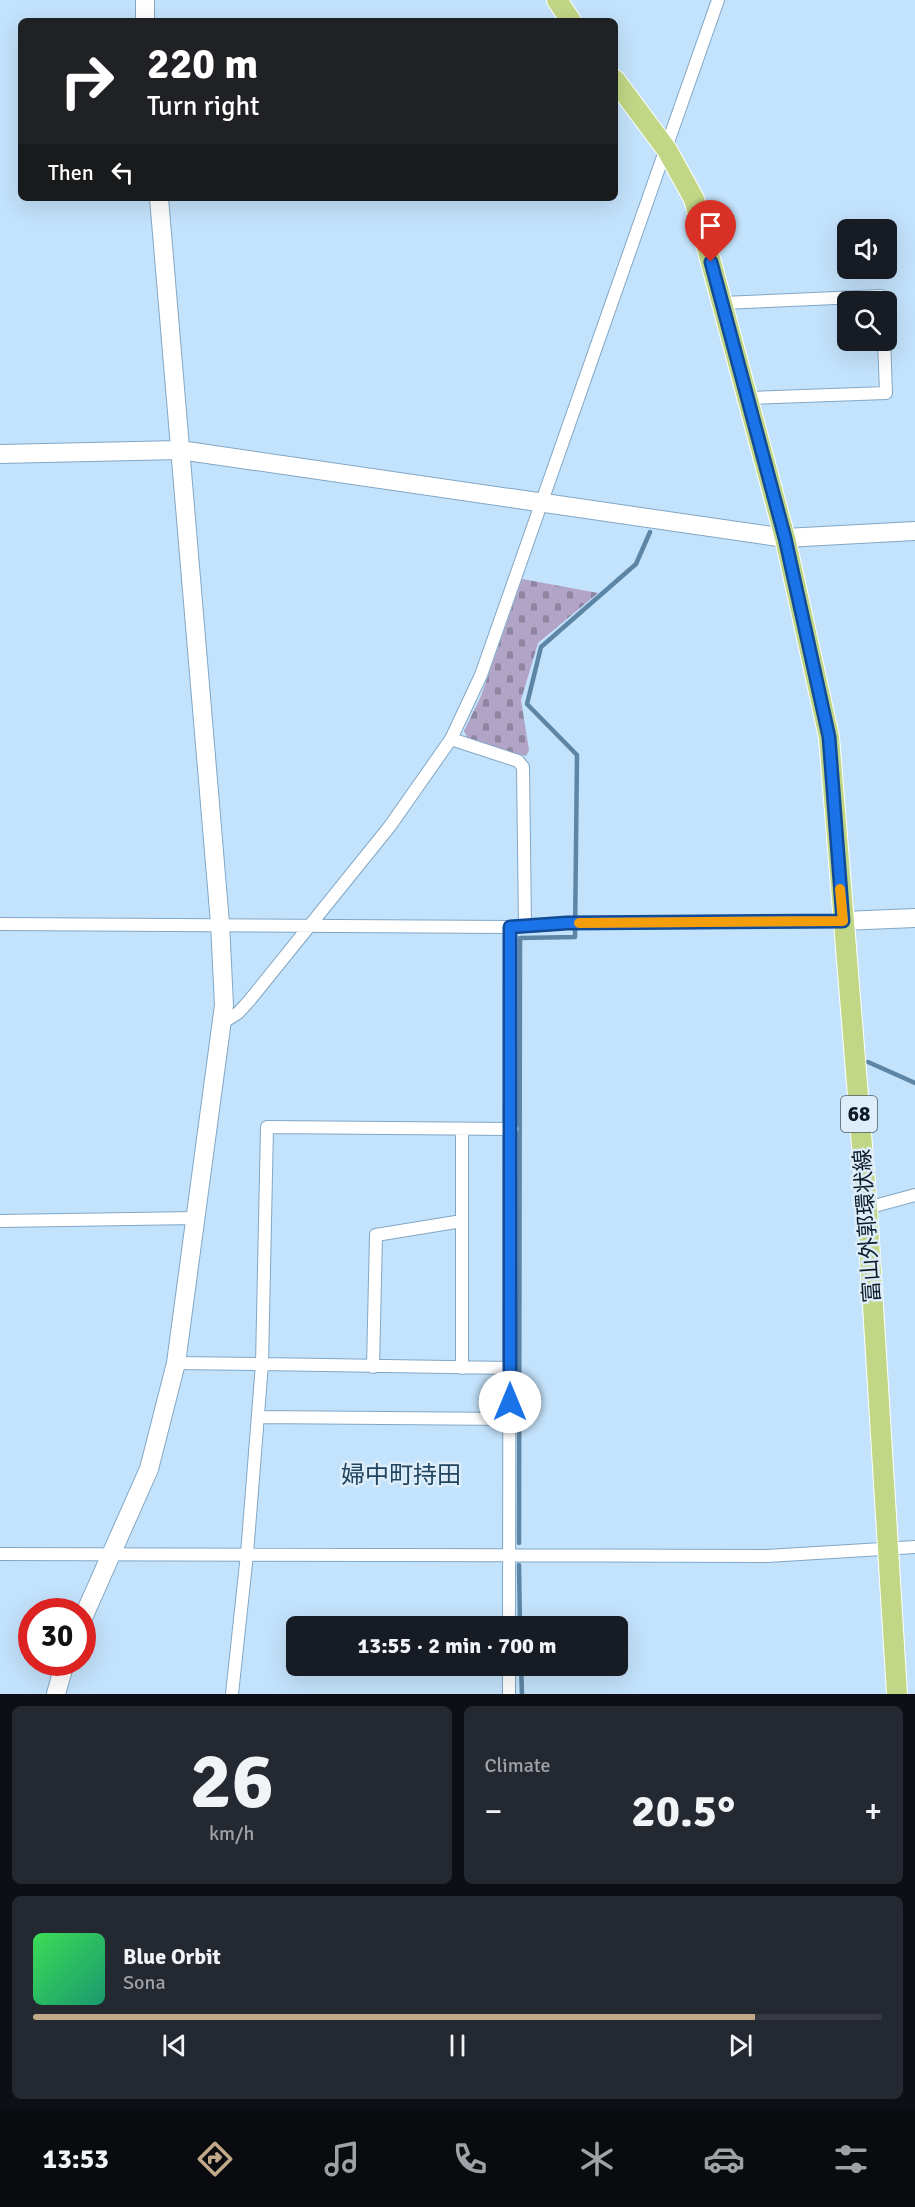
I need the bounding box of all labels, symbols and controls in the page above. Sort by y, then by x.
text: 220 m [147,39,258,90]
icon: right [48,42,126,120]
text: Turn right [147,90,260,123]
icon: left [106,156,139,189]
text: Then [48,159,94,186]
pin [685,200,736,262]
icon: arrive [694,209,727,242]
map controls [837,219,897,351]
button: sound [837,219,897,279]
button: search [837,291,897,351]
road number: 68 [841,1096,877,1132]
street label: 富山外郭環状線 [848,1148,886,1304]
position arrow [478,1370,542,1434]
district label: 婦中町持田 [341,1460,461,1490]
speed limit sign: 30 [18,1598,96,1676]
text: 13:55 · 2 min · 700 m [357,1632,557,1659]
text: 26 [190,1734,274,1830]
text: Climate [485,1753,550,1778]
text: 20.5° [631,1784,735,1839]
text: − [485,1791,502,1832]
text: + [864,1791,882,1832]
text: km/h [209,1821,254,1846]
text: Blue Orbit [123,1943,221,1970]
text: Sona [123,1970,166,1995]
icon: previous [158,2029,191,2062]
icon: pause [441,2029,474,2062]
icon: next [724,2029,757,2062]
icon: directions [194,2138,236,2180]
icon: music [321,2138,363,2180]
icon: phone [449,2138,491,2180]
icon: climate [576,2138,618,2180]
icon: car [703,2138,745,2180]
icon: filters [830,2138,872,2180]
text: 13:53 [43,2143,109,2176]

